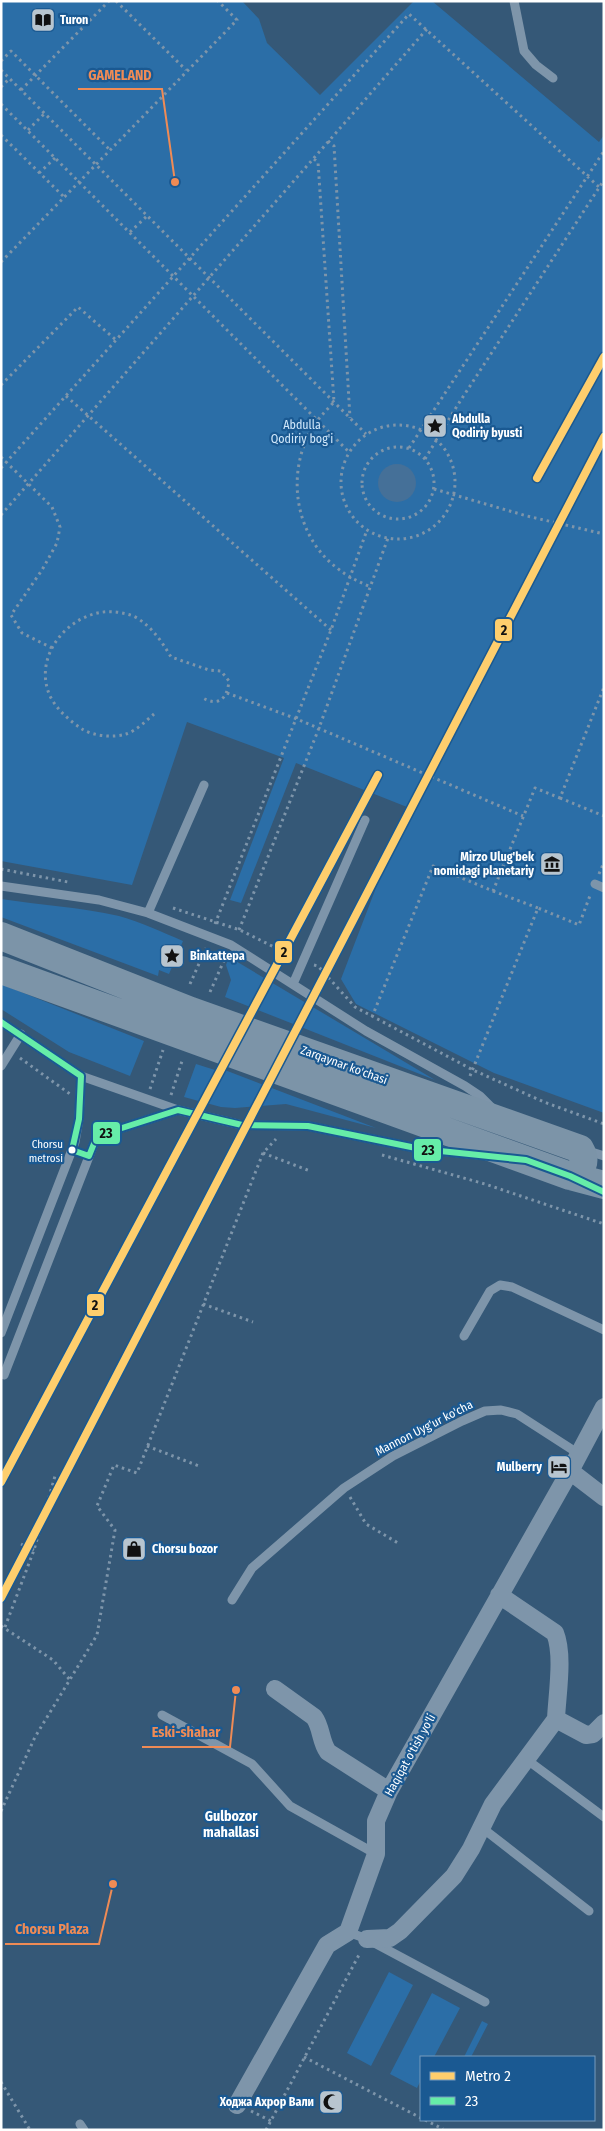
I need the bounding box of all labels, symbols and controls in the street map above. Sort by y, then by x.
library icon: Turon [30,7,56,33]
place label: Turon [60,13,88,27]
callout: GAMELAND [78,60,162,89]
text: GAMELAND [88,67,152,84]
place label: Abdulla Qodiriy byusti [451,412,522,440]
place icon: Abdulla Qodiriy byusti [422,413,448,439]
park label: Abdulla Qodiriy bog'i [271,418,333,446]
line badge: 2 [494,618,513,642]
text: 2 [500,622,508,639]
place label: Mirzo Ulug'bek nomidagi planetariy [434,850,535,878]
museum icon: Mirzo Ulug'bek nomidagi planetariy [539,851,565,877]
line badge: 2 [274,940,293,964]
place icon: Binkattepa [159,943,185,969]
text: 2 [280,944,288,961]
place label: Binkattepa [190,949,245,963]
street label: Zarqaynar ko'chasi [299,1043,389,1087]
line badge: 23 [92,1121,121,1145]
text: 23 [98,1125,113,1142]
place label: Chorsu metrosi [29,1138,63,1165]
line badge: 23 [413,1138,442,1162]
text: 23 [420,1142,435,1159]
marker: Chorsu metrosi [67,1145,77,1155]
line badge: 2 [86,1293,105,1317]
text: 2 [91,1297,99,1314]
street label: Mannon Uyg'ur ko'cha [373,1397,475,1459]
hotel icon: Mulberry [546,1454,572,1480]
place label: Mulberry [497,1460,542,1474]
shop icon: Chorsu bozor [121,1536,147,1562]
place label: Chorsu bozor [152,1542,218,1556]
street label: Haqiqat o'tish yo'li [382,1711,438,1799]
callout: Eski-shahar [142,1718,230,1747]
text: Eski-shahar [152,1724,221,1741]
district label: Gulbozor mahallasi [203,1808,259,1841]
callout: Chorsu Plaza [5,1915,99,1944]
text: Chorsu Plaza [15,1921,89,1938]
legend [420,2056,595,2121]
text: Metro 2 [465,2067,511,2085]
mosque icon: Ходжа Ахрор Вали [318,2089,344,2115]
text: 23 [465,2092,479,2110]
place label: Ходжа Ахрор Вали [219,2095,314,2109]

